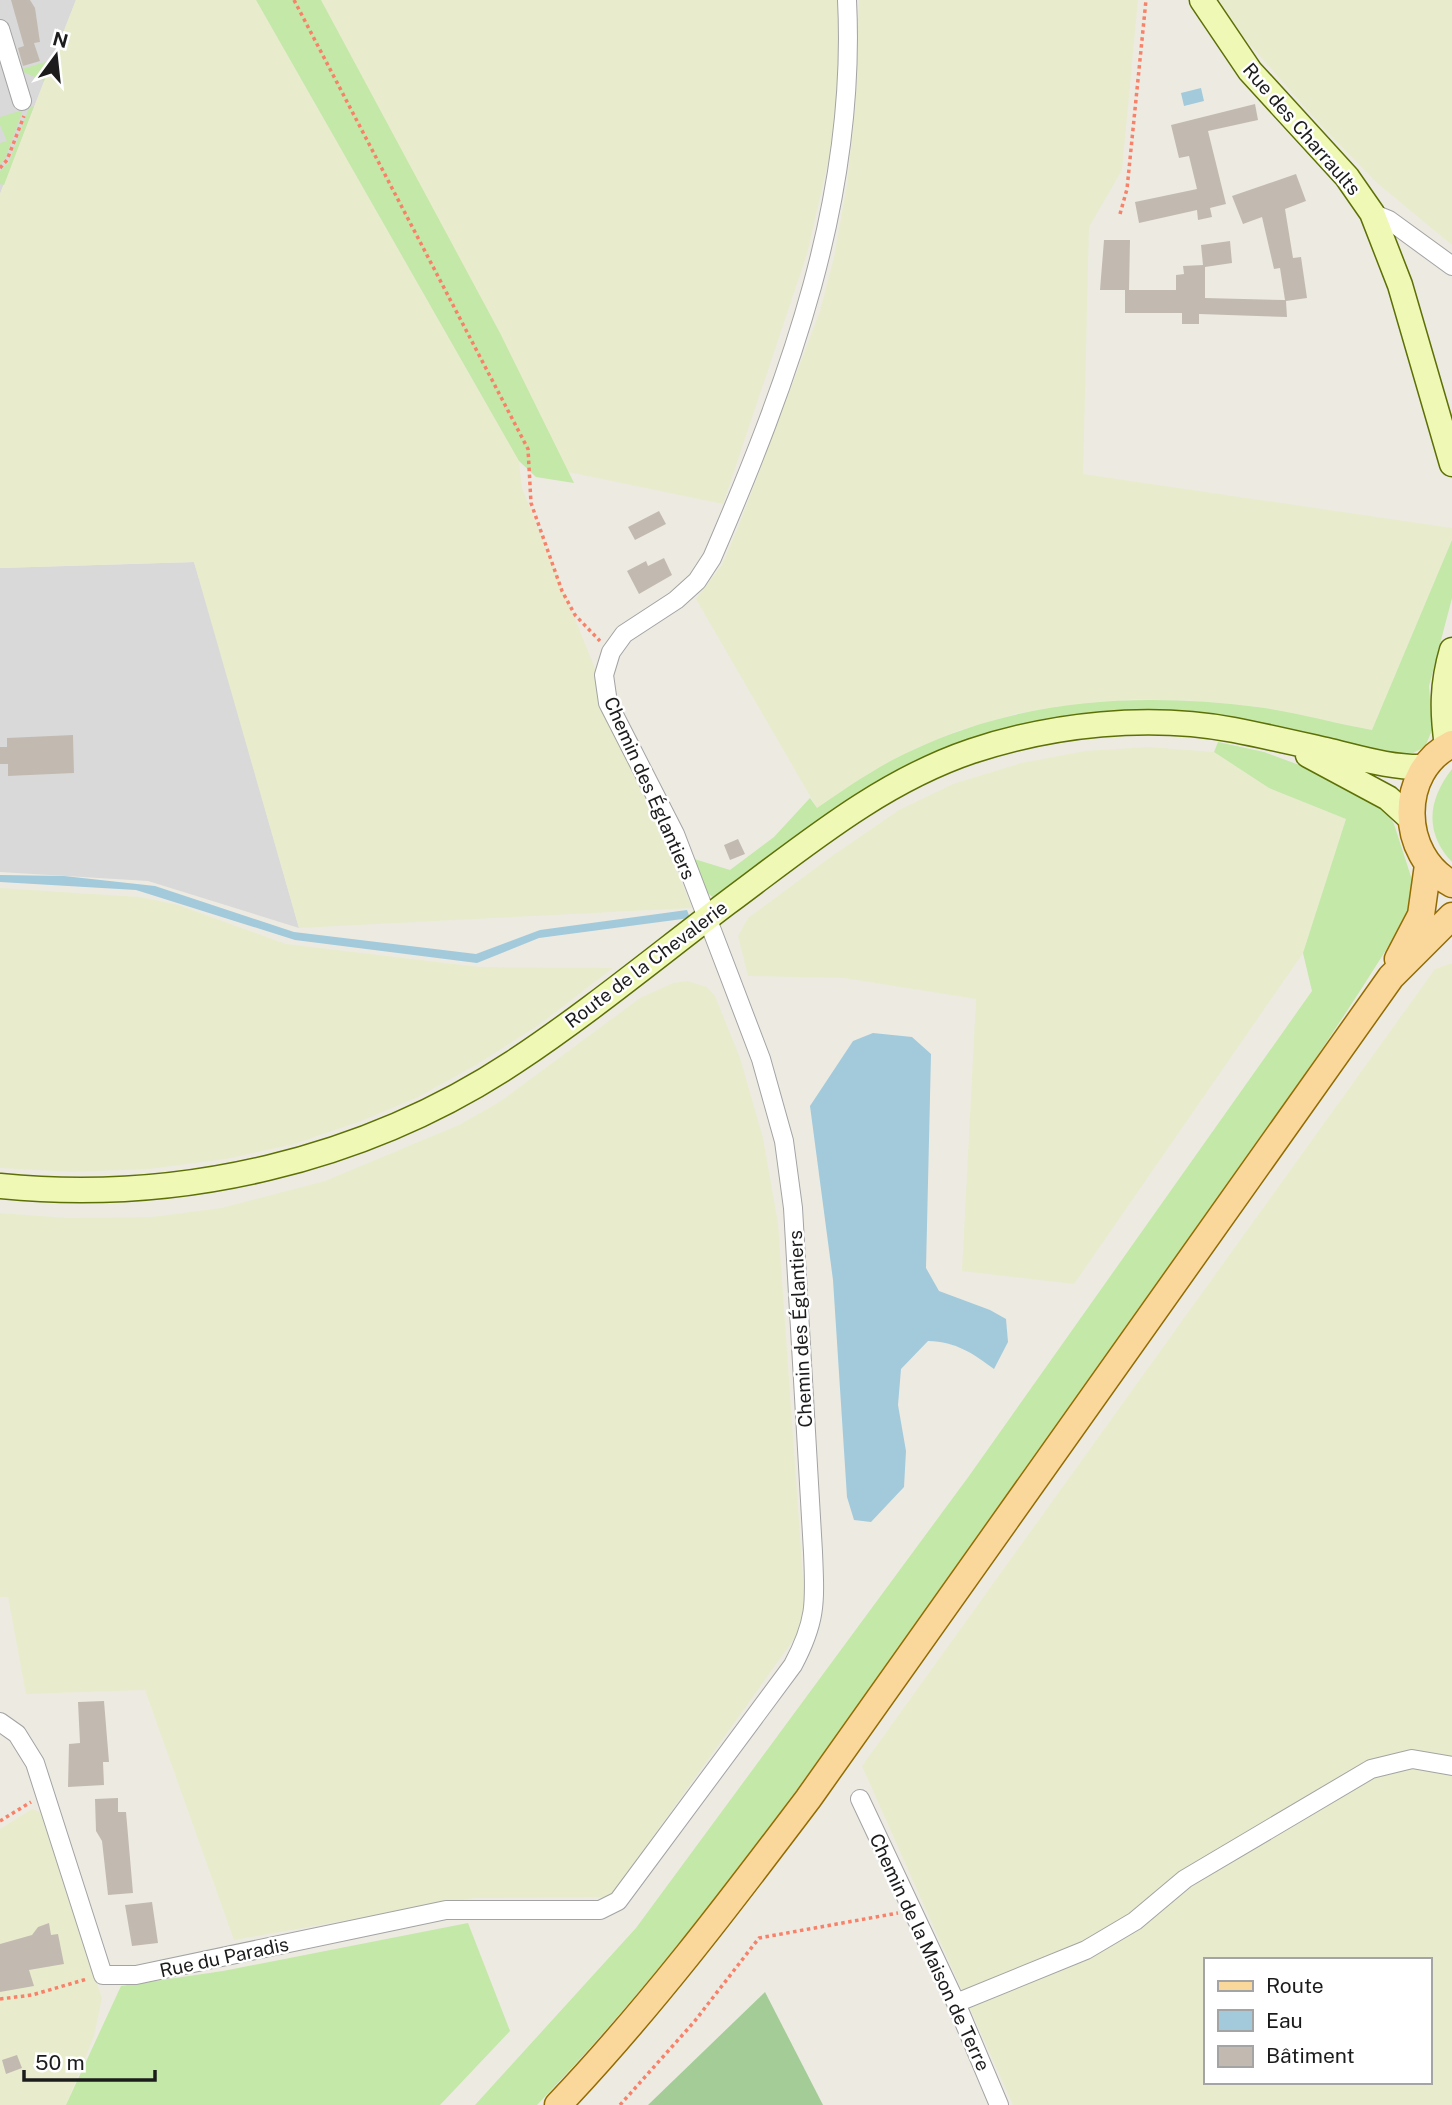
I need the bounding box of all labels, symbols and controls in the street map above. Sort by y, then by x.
north arrow [21,21,91,91]
text: N [50,27,70,52]
street label: Rue des Charraults [1239,59,1365,199]
street label: Chemin des Églantiers [600,693,700,883]
street label: Route de la Chevalerie [561,896,731,1032]
street label: Chemin des Églantiers [784,1230,816,1428]
street label: Chemin de la Maison de Terre [865,1830,995,2074]
street label: Rue du Paradis [157,1933,291,1981]
legend [1204,1958,1431,2084]
text: Route [1266,1973,1324,1998]
text: Eau [1266,2008,1303,2033]
scale bar [24,2038,156,2082]
text: Bâtiment [1266,2043,1355,2068]
text: 50 m [35,2050,85,2075]

